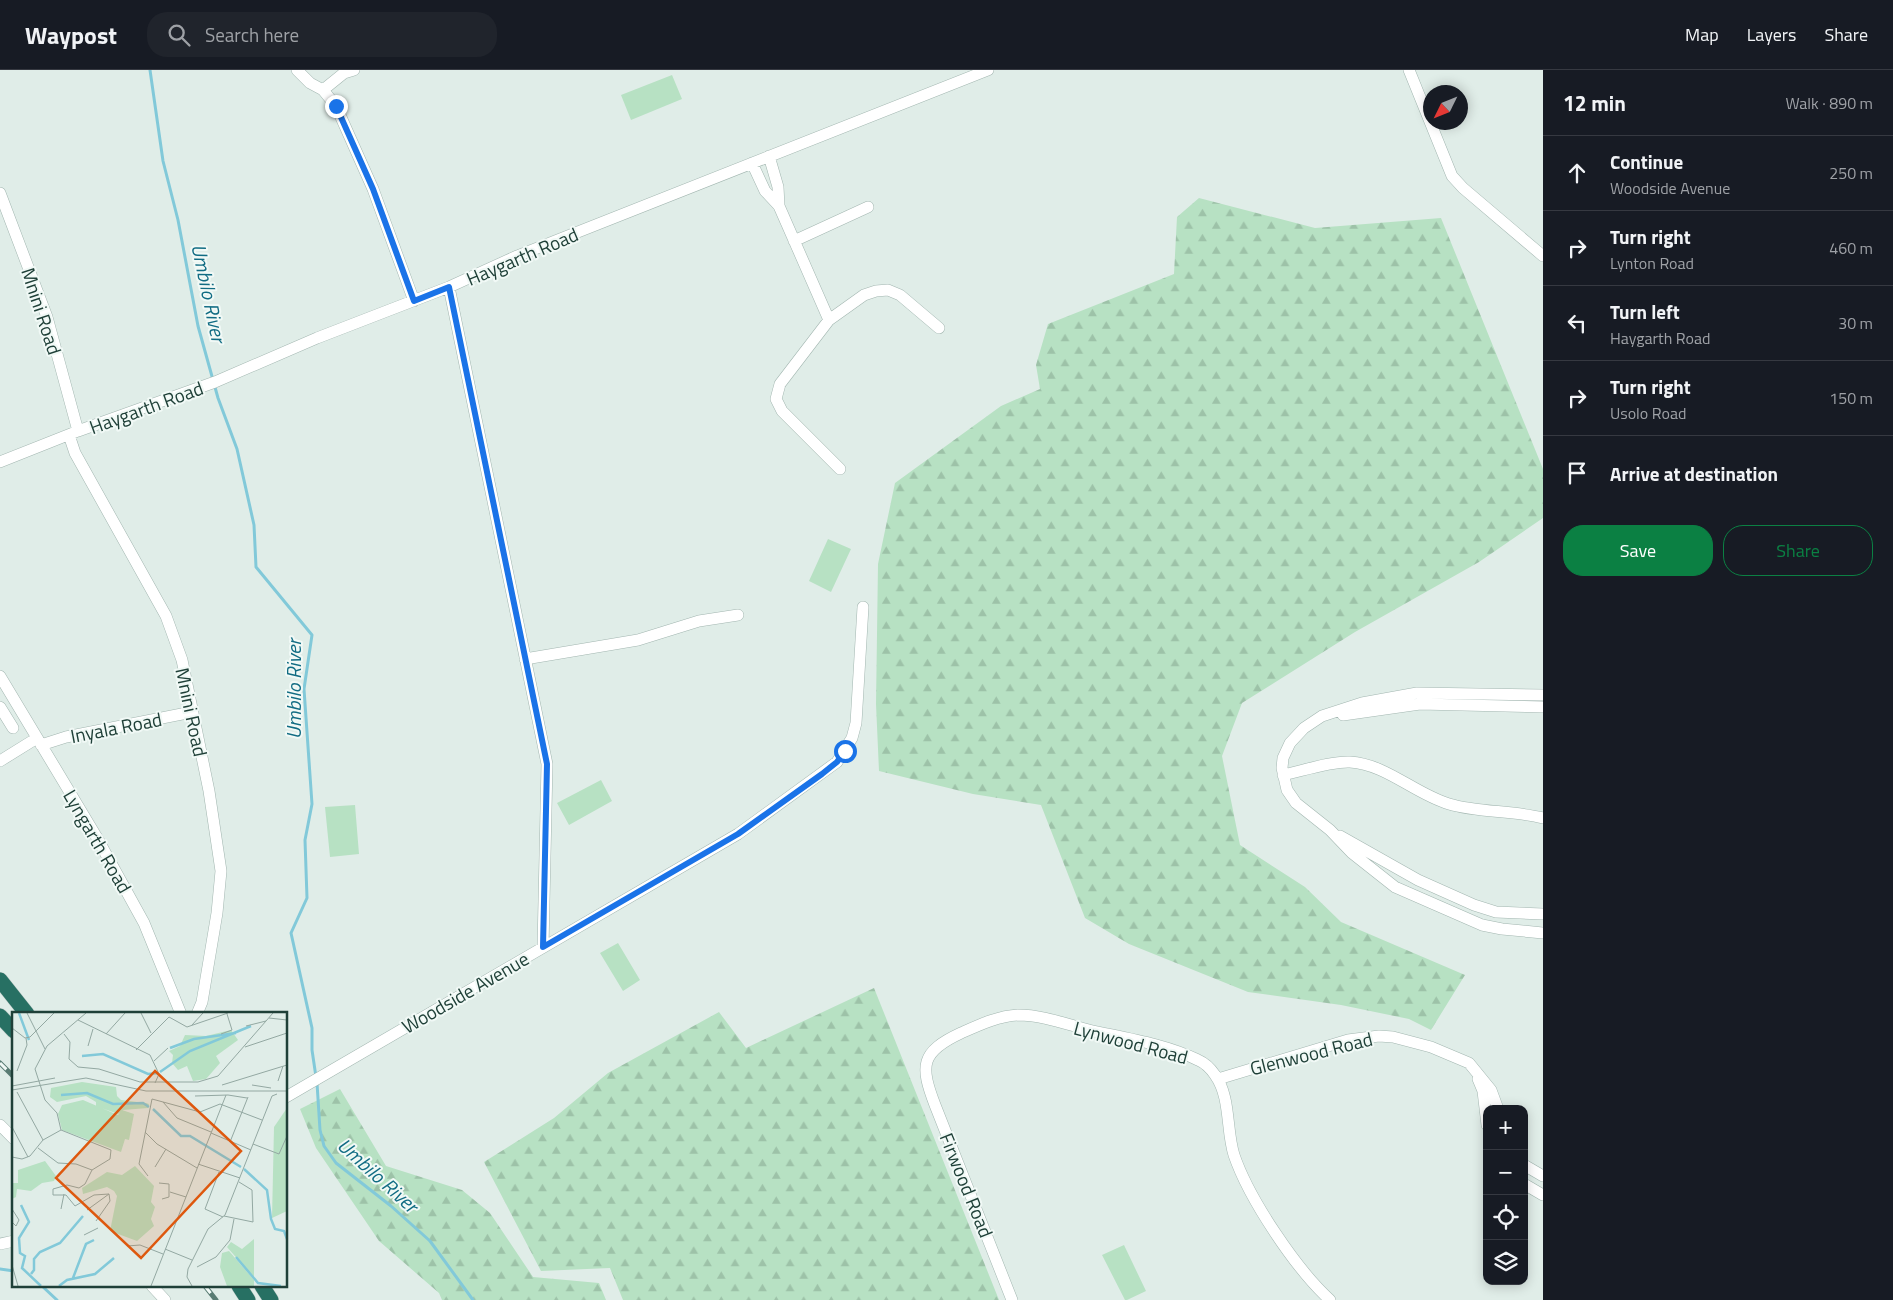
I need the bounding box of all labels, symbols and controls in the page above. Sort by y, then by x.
search box [147,12,497,57]
text: Waypost [25,17,117,53]
text: Search here [205,20,299,49]
icon: search [165,21,193,49]
text: Map [1685,21,1719,48]
text: Layers [1747,21,1796,48]
text: Share [1824,21,1868,48]
north arrow [1423,85,1468,130]
text: 12 min [1563,87,1626,119]
text: Walk · 890 m [1785,91,1873,115]
route end [325,95,348,118]
text: Continue [1610,147,1683,176]
icon: ahead [1563,159,1591,187]
text: 250 m [1829,161,1873,185]
text: Woodside Avenue [1610,176,1730,200]
street label: Haygarth Road [461,219,583,293]
text: Turn right [1610,222,1691,251]
icon: right [1563,234,1591,262]
text: 460 m [1829,236,1873,260]
water label: Umbilo River [183,241,235,348]
text: Lynton Road [1610,251,1694,275]
street label: Mnini Road [14,264,70,358]
text: Turn left [1610,297,1680,326]
icon: left [1563,309,1591,337]
text: 30 m [1838,311,1873,335]
text: Haygarth Road [1610,326,1710,350]
text: Turn right [1610,372,1691,401]
street label: Haygarth Road [85,373,207,441]
icon: right [1563,384,1591,412]
text: 150 m [1829,386,1873,410]
text: Usolo Road [1610,401,1686,425]
icon: arrive [1563,459,1591,487]
text: Arrive at destination [1610,459,1778,488]
button: Save [1563,525,1713,576]
button: Share [1723,525,1873,576]
water label: Umbilo River [278,636,309,739]
street label: Mnini Road [168,665,216,759]
street label: Inyala Road [68,704,164,750]
route start [834,740,857,763]
street label: Lyngarth Road [57,784,139,898]
street label: Woodside Avenue [396,944,534,1040]
inset map [12,1012,288,1288]
street label: Lynwood Road [1071,1013,1191,1071]
street label: Glenwood Road [1247,1024,1375,1082]
map controls [1483,1105,1528,1285]
button: + [1483,1105,1528,1150]
street label: Firwood Road [933,1128,1001,1242]
water label: Umbilo River [331,1130,427,1222]
button: − [1483,1150,1528,1195]
button: locate [1483,1195,1528,1240]
button: layers [1483,1240,1528,1285]

